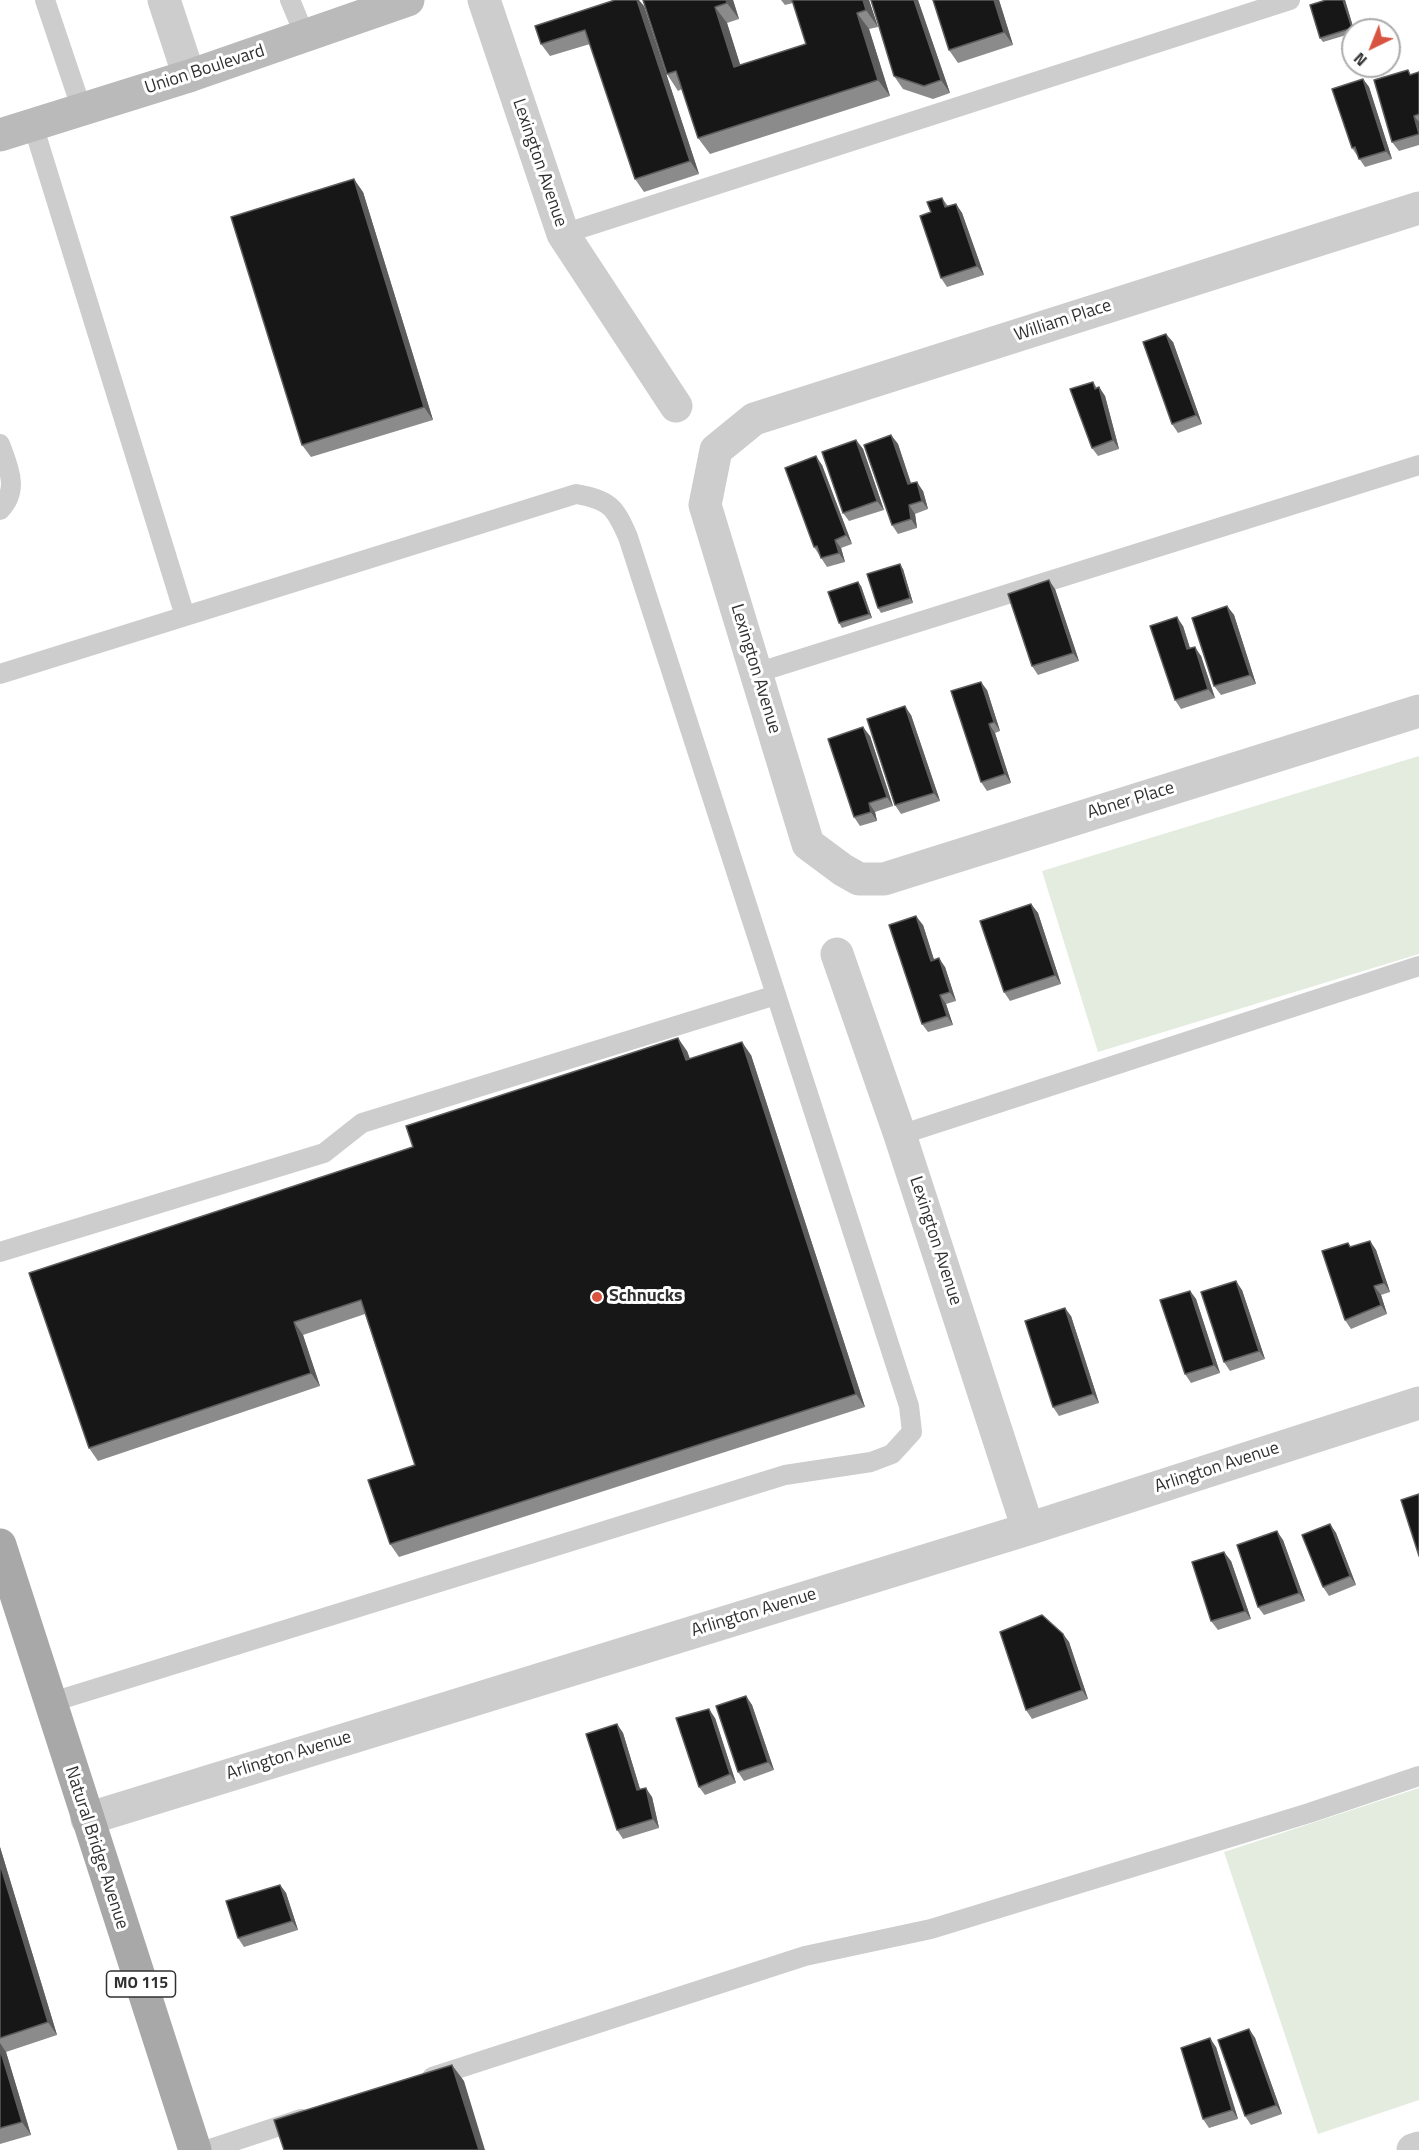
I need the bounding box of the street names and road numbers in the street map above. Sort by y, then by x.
street label: Union Boulevard [142,40,268,100]
street label: Lexington Avenue [507,96,571,230]
street label: William Place [1012,295,1114,347]
street label: Lexington Avenue [725,602,785,736]
street label: Abner Place [1085,778,1177,824]
street label: Lexington Avenue [904,1174,966,1308]
street label: Arlington Avenue [1152,1438,1282,1498]
street label: Arlington Avenue [689,1584,819,1642]
street label: Arlington Avenue [224,1727,354,1785]
street label: Natural Bridge Avenue [59,1764,133,1932]
road number: MO 115 [106,1971,176,1997]

